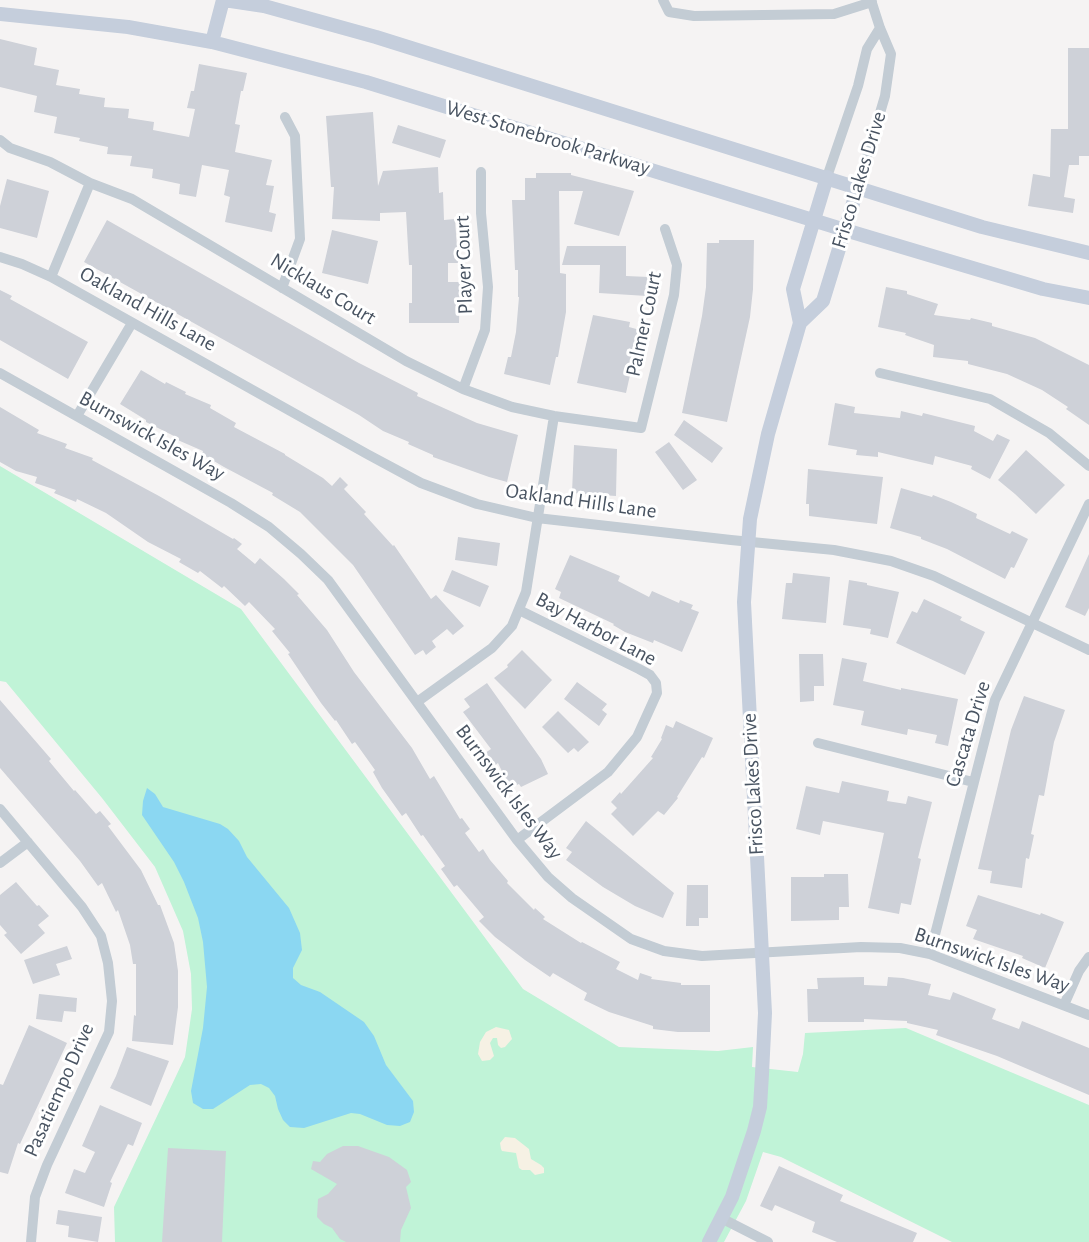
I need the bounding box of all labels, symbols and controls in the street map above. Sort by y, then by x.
street label: West Stonebrook Parkway [443,95,653,181]
street label: Frisco Lakes Drive [826,108,892,252]
street label: Player Court [450,215,478,315]
street label: Nicklaus Court [266,248,380,330]
street label: Oakland Hills Lane [75,261,221,357]
street label: Palmer Court [621,269,667,379]
street label: Burnswick Isles Way [75,386,229,486]
street label: Oakland Hills Lane [504,478,658,524]
street label: Bay Harbor Lane [531,587,661,671]
street label: Cascata Drive [940,678,996,790]
street label: Frisco Lakes Drive [737,712,769,856]
street label: Burnswick Isles Way [450,719,568,865]
street label: Burnswick Isles Way [911,922,1073,998]
street label: Pasatiempo Drive [18,1019,100,1161]

